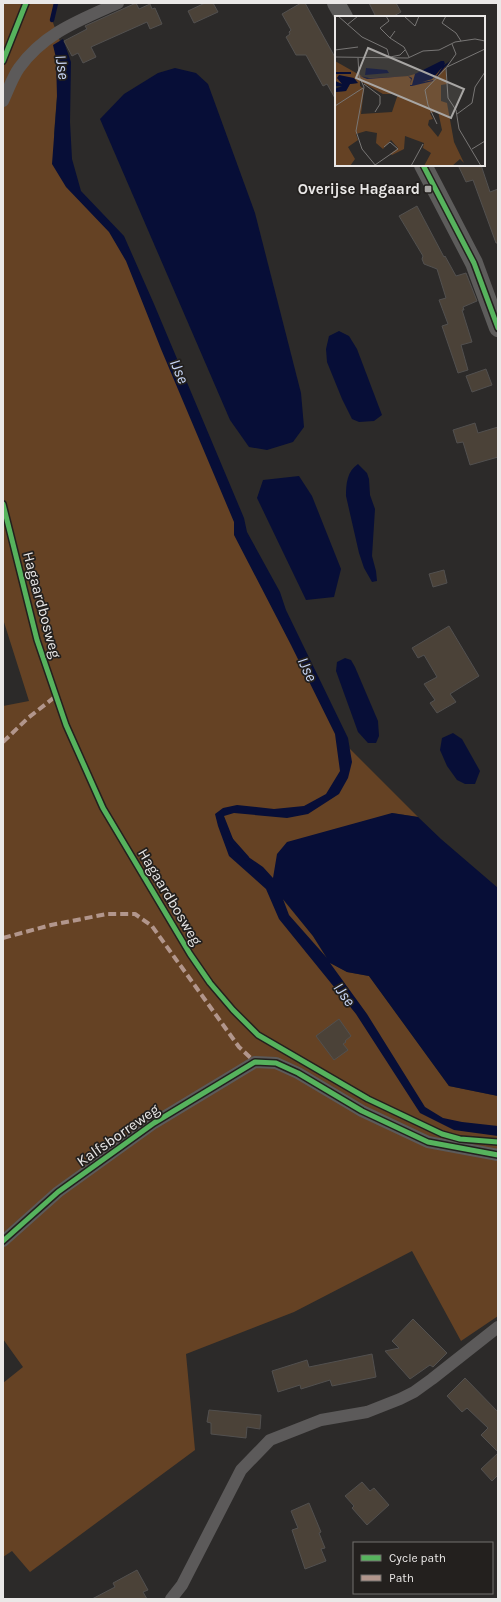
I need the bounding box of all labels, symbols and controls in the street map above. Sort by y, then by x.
inset map [335,16,485,166]
water label: IJse [51,53,74,81]
place label: Overijse Hagaard [298,180,420,198]
marker: Overijse Hagaard [423,184,433,194]
water label: IJse [166,356,193,387]
street label: Hagaardbosweg [19,550,65,661]
water label: IJse [294,654,322,685]
street label: Hagaardbosweg [134,845,206,949]
water label: IJse [330,979,360,1010]
street label: Kalfsborreweg [73,1100,163,1170]
legend [353,1542,493,1594]
text: Cycle path [389,1551,446,1565]
text: Path [389,1571,414,1585]

